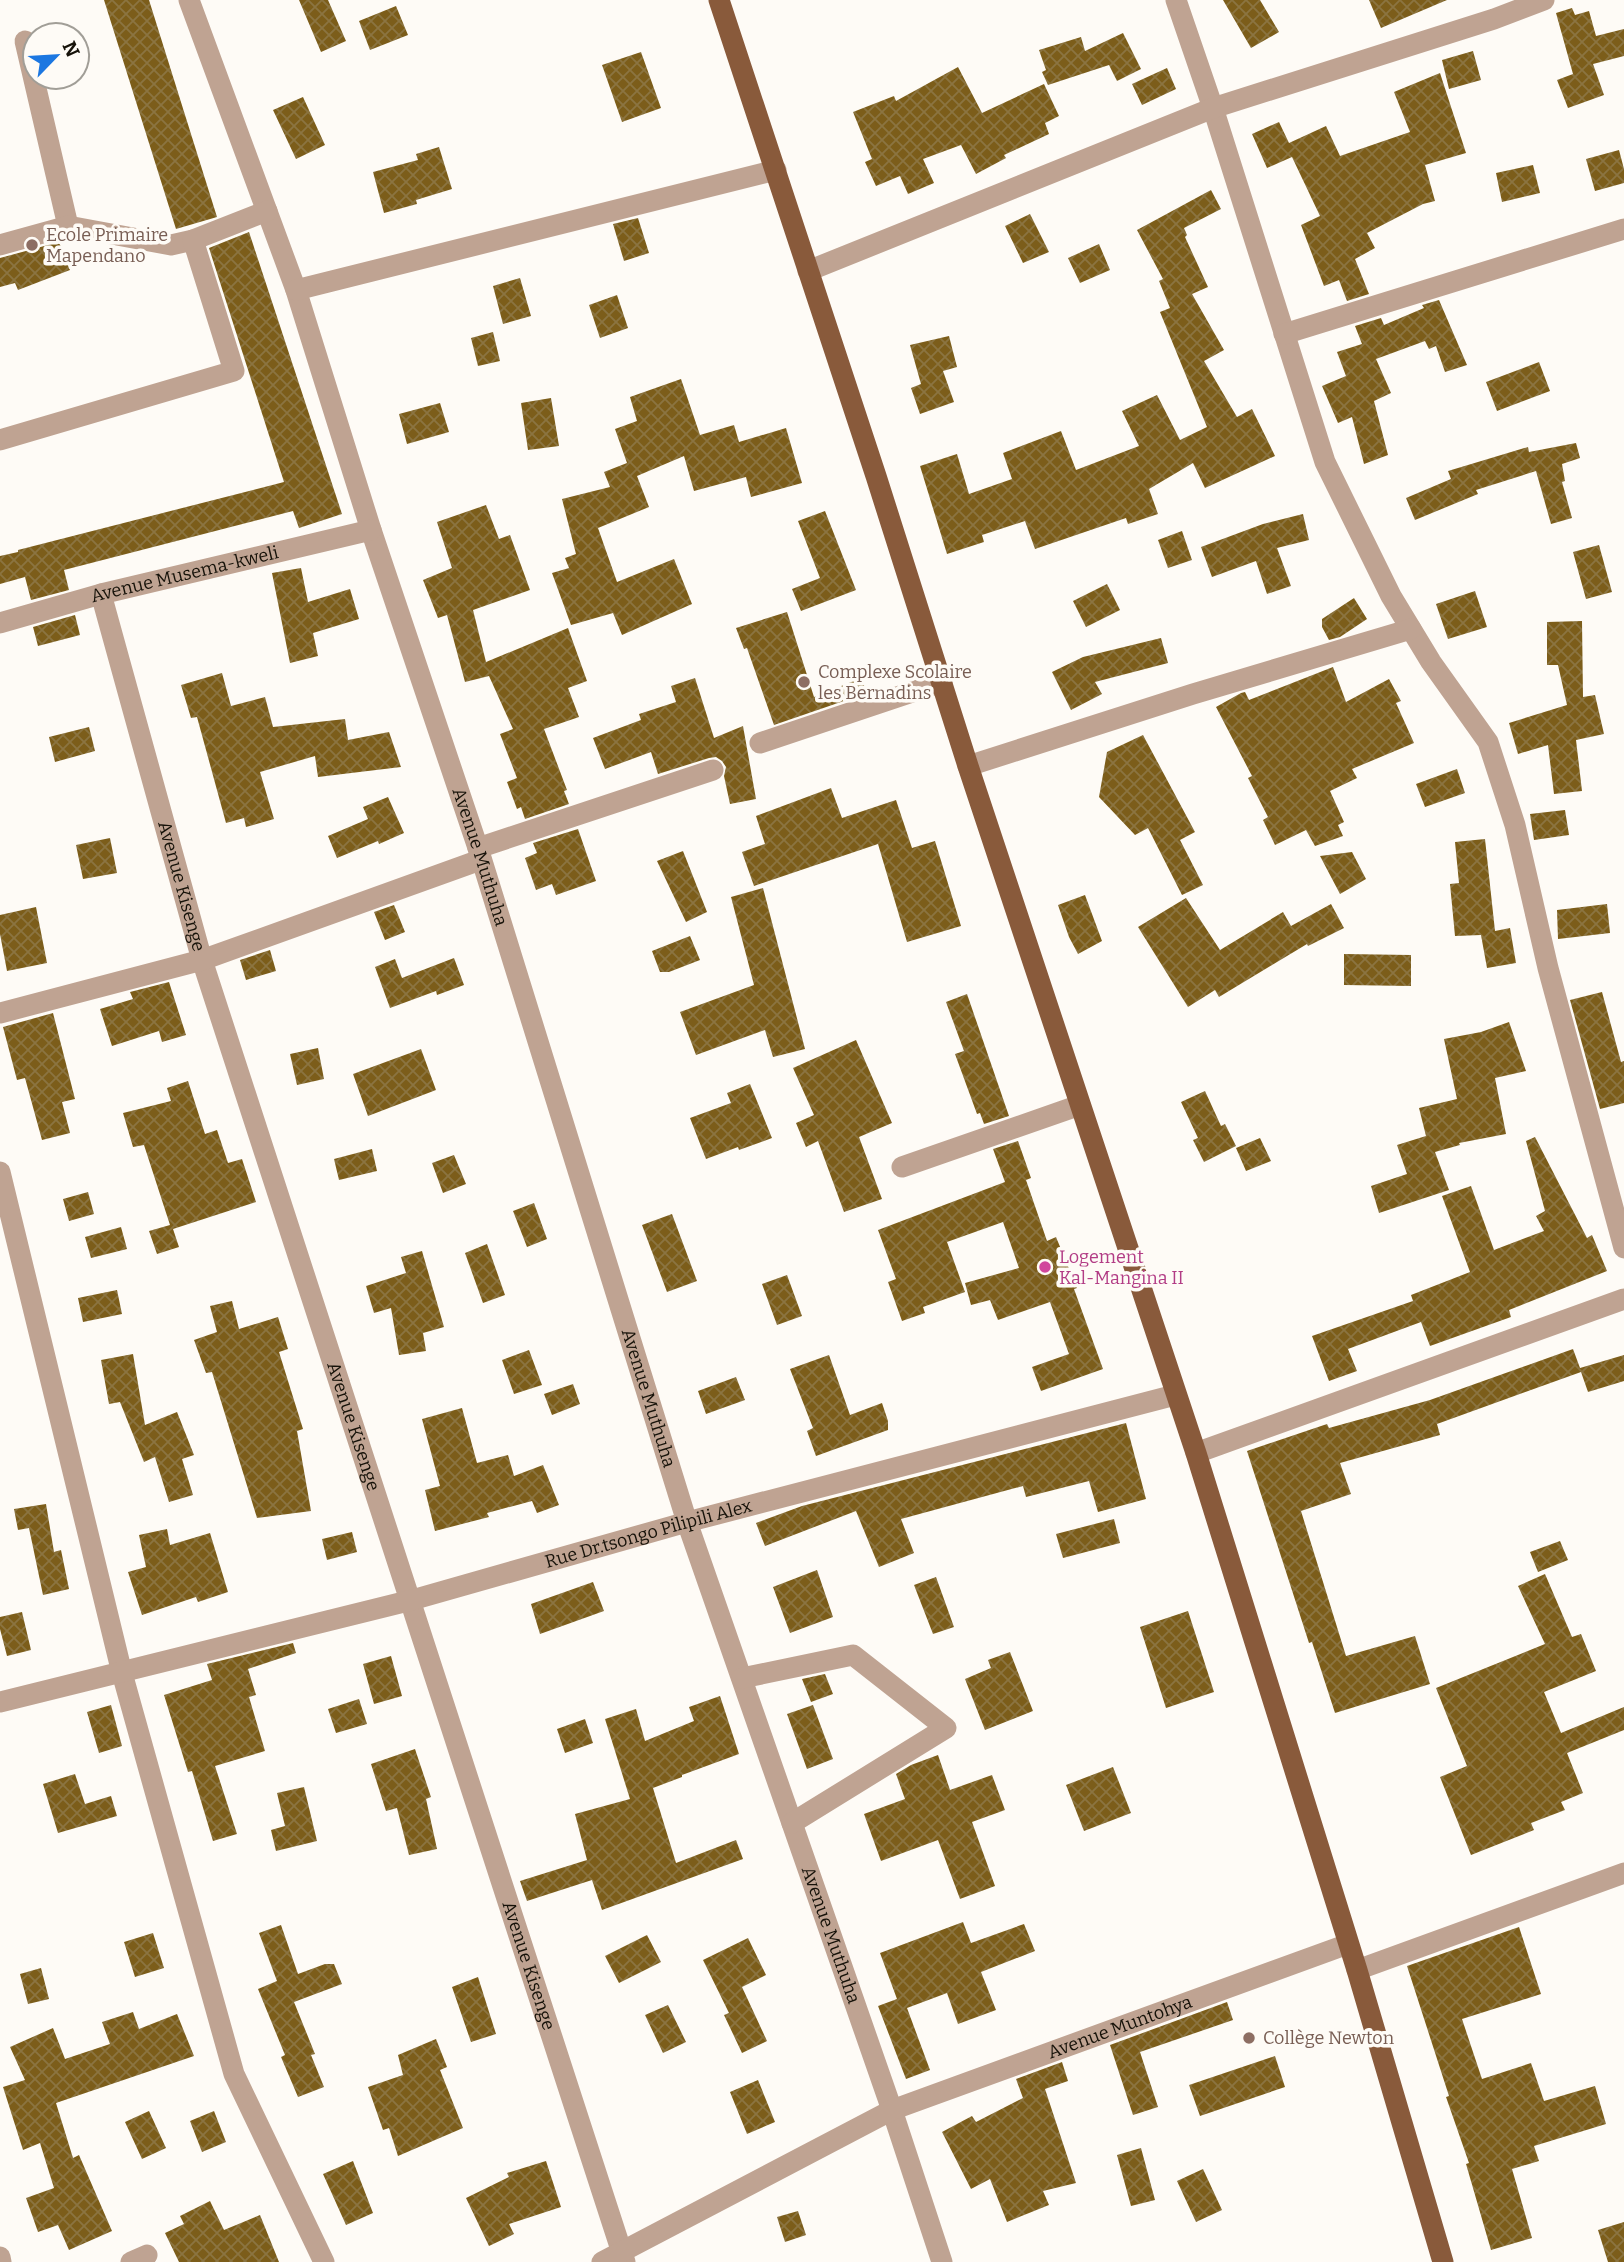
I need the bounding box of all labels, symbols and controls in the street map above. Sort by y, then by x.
north arrow [21,21,91,91]
text: N [57,38,85,61]
place label: Ecole Primaire Mapendano [46,224,168,267]
marker: Ecole Primaire Mapendano [24,237,40,253]
street label: Avenue Musema-kweli [88,541,281,607]
place label: Complexe Scolaire les Bernadins [818,661,972,704]
marker: Complexe Scolaire les Bernadins [796,674,812,690]
street label: Avenue Muthuha [447,785,513,929]
street label: Avenue Kisenge [153,818,210,954]
place label: Logement Kal-Mangina II [1059,1246,1184,1289]
marker: Logement Kal-Mangina II [1037,1259,1053,1275]
street label: Avenue Muthuha [617,1326,680,1470]
street label: Avenue Kisenge [322,1359,385,1494]
street label: Rue Dr.tsongo Pilipili Alex [542,1495,754,1573]
street label: Avenue Muthuha [797,1863,865,2007]
street label: Avenue Kisenge [497,1898,560,2033]
street label: Avenue Muntohya [1045,1991,1195,2063]
place label: Collège Newton [1263,2027,1395,2049]
marker: Collège Newton [1241,2030,1257,2046]

